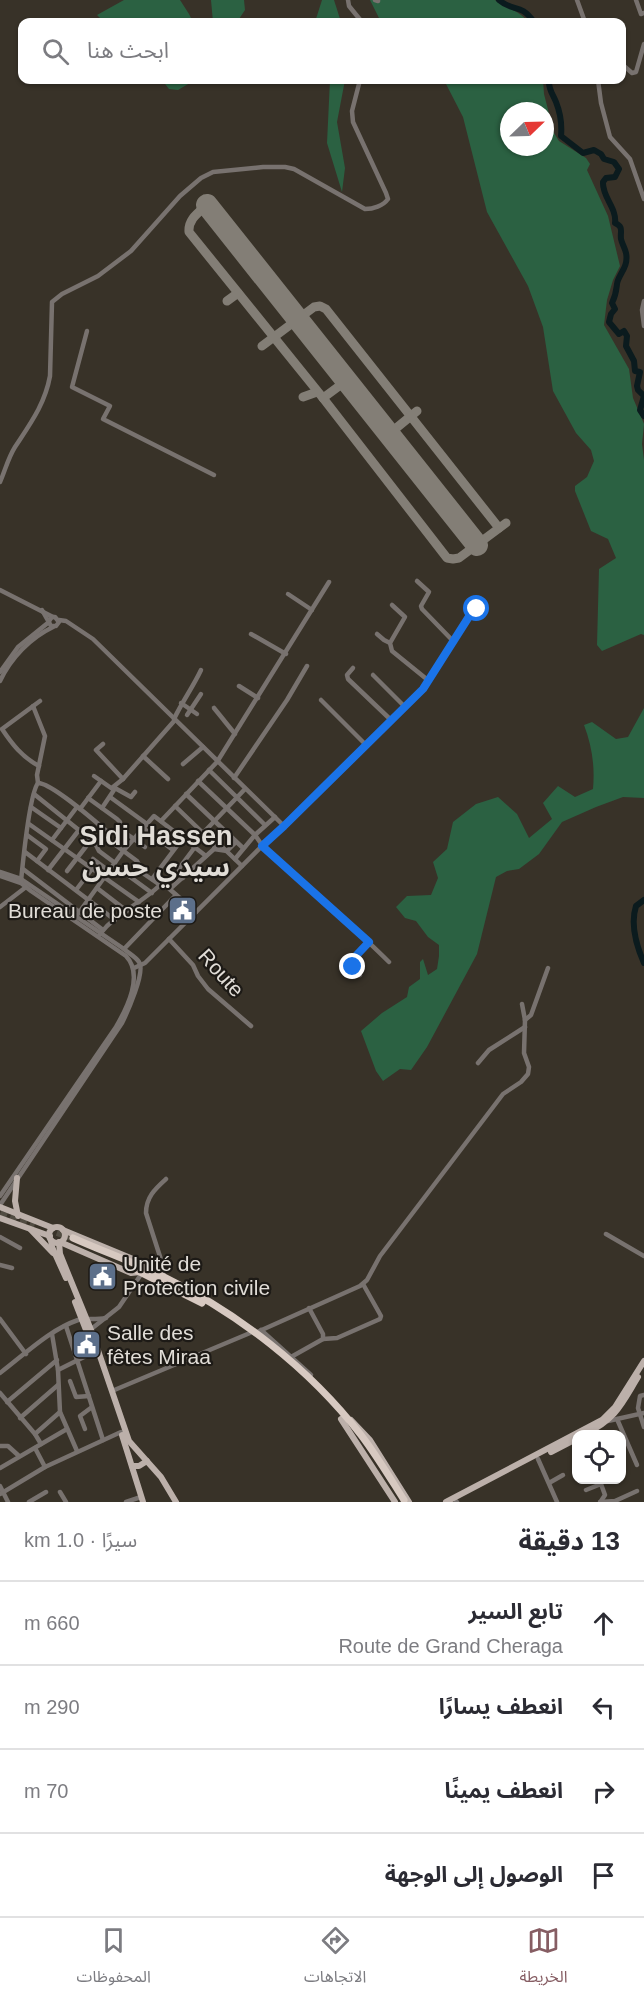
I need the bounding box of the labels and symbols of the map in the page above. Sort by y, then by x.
north arrow [500,102,554,156]
route start [463,595,489,621]
district label: Sidi Hassen سيدي حسن [79,821,233,888]
public building icon: Bureau de poste [167,895,199,927]
place label: Bureau de poste [8,899,162,922]
street label: Route [194,944,249,1001]
route end [339,953,365,979]
place label: Unité de Protection civile [123,1252,270,1299]
public building icon: Unité de Protection civile [86,1260,118,1292]
place label: Salle des fêtes Miraa [107,1321,211,1368]
public building icon: Salle des fêtes Miraa [70,1329,102,1361]

